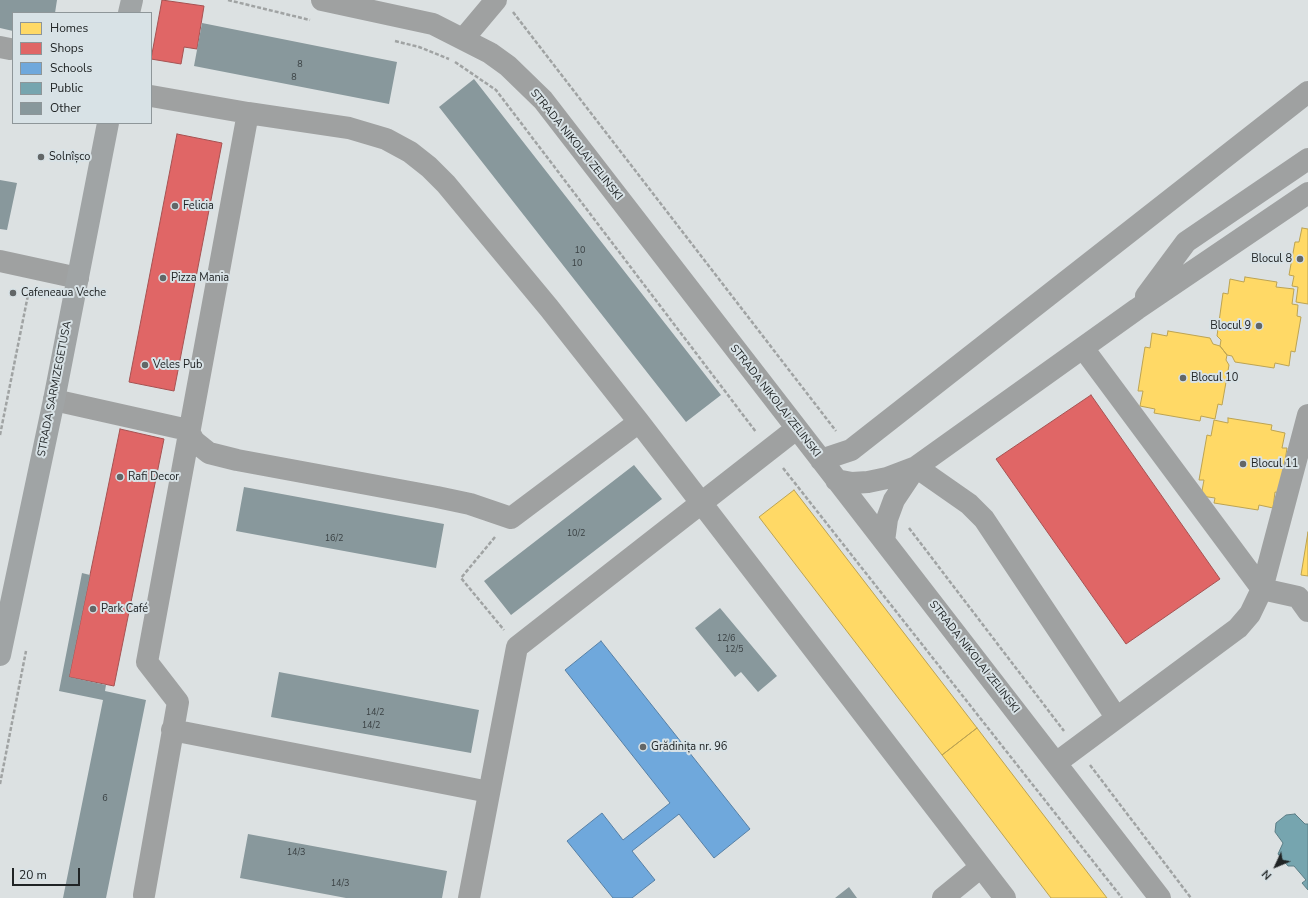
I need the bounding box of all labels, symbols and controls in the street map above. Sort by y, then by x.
legend [12,12,152,124]
text: Homes [50,20,88,36]
text: Shops [50,40,84,56]
text: Schools [50,60,92,76]
house number: 8 [297,60,303,70]
house number: 8 [291,73,297,83]
text: Public [50,80,83,96]
street label: STRADA NIKOLAI ZELINSKI [527,87,625,203]
text: Other [50,100,81,116]
place label: Solnîșco [49,150,90,164]
marker: Solnîșco [36,152,46,162]
place label: Felicia [183,199,214,213]
marker: Felicia [170,201,180,211]
house number: 10 [575,246,585,256]
place label: Blocul 8 [1251,252,1292,266]
marker: Blocul 8 [1295,254,1305,264]
house number: 10 [572,259,582,269]
place label: Pizza Mania [171,271,229,285]
marker: Pizza Mania [158,273,168,283]
place label: Cafeneaua Veche [21,286,106,300]
marker: Cafeneaua Veche [8,288,18,298]
place label: Blocul 9 [1210,319,1251,333]
street label: STRADA SARMIZEGETUSA [35,320,75,458]
marker: Blocul 9 [1254,321,1264,331]
street label: STRADA NIKOLAI ZELINSKI [727,342,823,460]
place label: Veles Pub [153,358,202,372]
marker: Veles Pub [140,360,150,370]
place label: Blocul 10 [1191,371,1238,385]
marker: Blocul 10 [1178,373,1188,383]
place label: Blocul 11 [1251,457,1298,471]
marker: Blocul 11 [1238,459,1248,469]
place label: Rafi Decor [128,470,179,484]
marker: Rafi Decor [115,472,125,482]
house number: 10/2 [567,529,585,539]
house number: 16/2 [325,534,343,544]
street label: STRADA NIKOLAI ZELINSKI [926,598,1022,716]
place label: Park Café [101,602,148,616]
marker: Park Café [88,604,98,614]
house number: 12/6 [717,634,735,644]
house number: 12/5 [725,645,743,655]
house number: 14/2 [366,708,384,718]
house number: 14/2 [362,721,380,731]
place label: Grădinița nr. 96 [651,740,727,754]
marker: Grădinița nr. 96 [638,742,648,752]
house number: 6 [102,794,108,804]
north arrow [1256,846,1296,886]
house number: 14/3 [287,848,305,858]
scale bar [14,860,82,886]
text: 20 m [19,867,47,883]
text: N [1259,867,1275,883]
house number: 14/3 [331,879,349,889]

